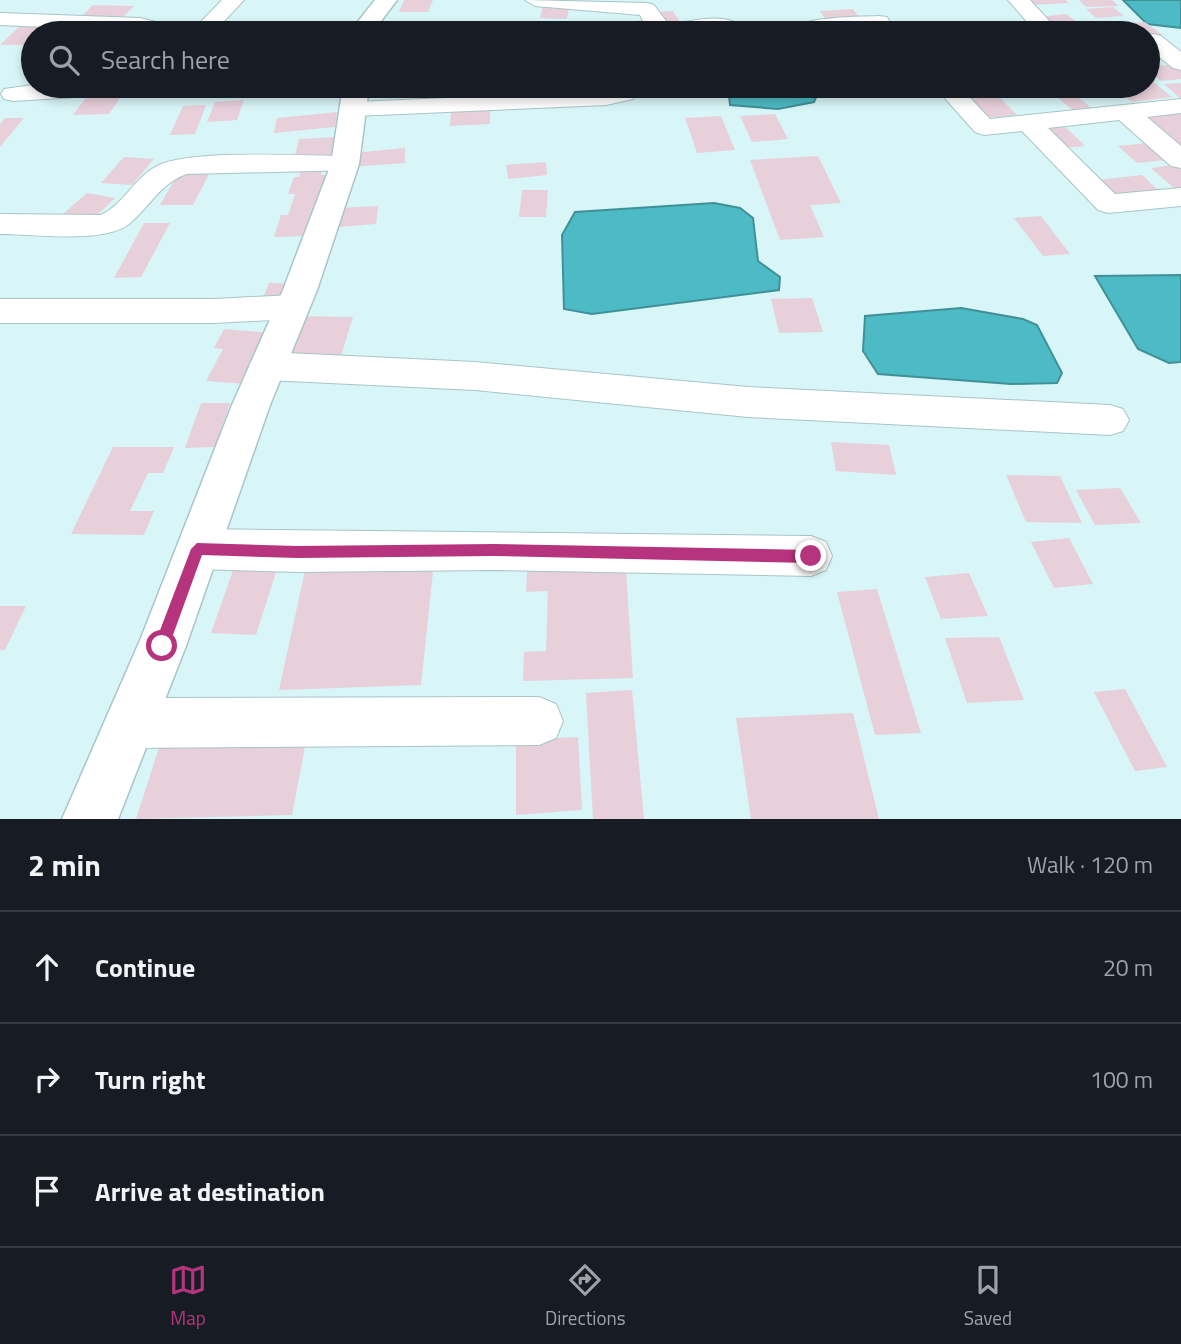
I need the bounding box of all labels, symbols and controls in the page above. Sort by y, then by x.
search box [21,21,1160,98]
text: Search here [101,40,230,79]
icon: search [45,41,83,79]
route end [795,540,826,571]
route start [146,630,177,661]
text: 2 min [28,842,101,888]
text: Walk · 120 m [1027,847,1153,882]
icon: ahead [28,948,66,986]
text: Continue [95,948,195,987]
text: 20 m [1103,950,1153,985]
icon: right [28,1060,66,1098]
text: Turn right [95,1060,206,1099]
text: 100 m [1090,1062,1153,1097]
icon: arrive [28,1172,66,1210]
text: Arrive at destination [95,1172,325,1211]
tab: Map [169,1261,207,1332]
tab: Directions [545,1261,626,1332]
tab: Saved [964,1261,1012,1332]

